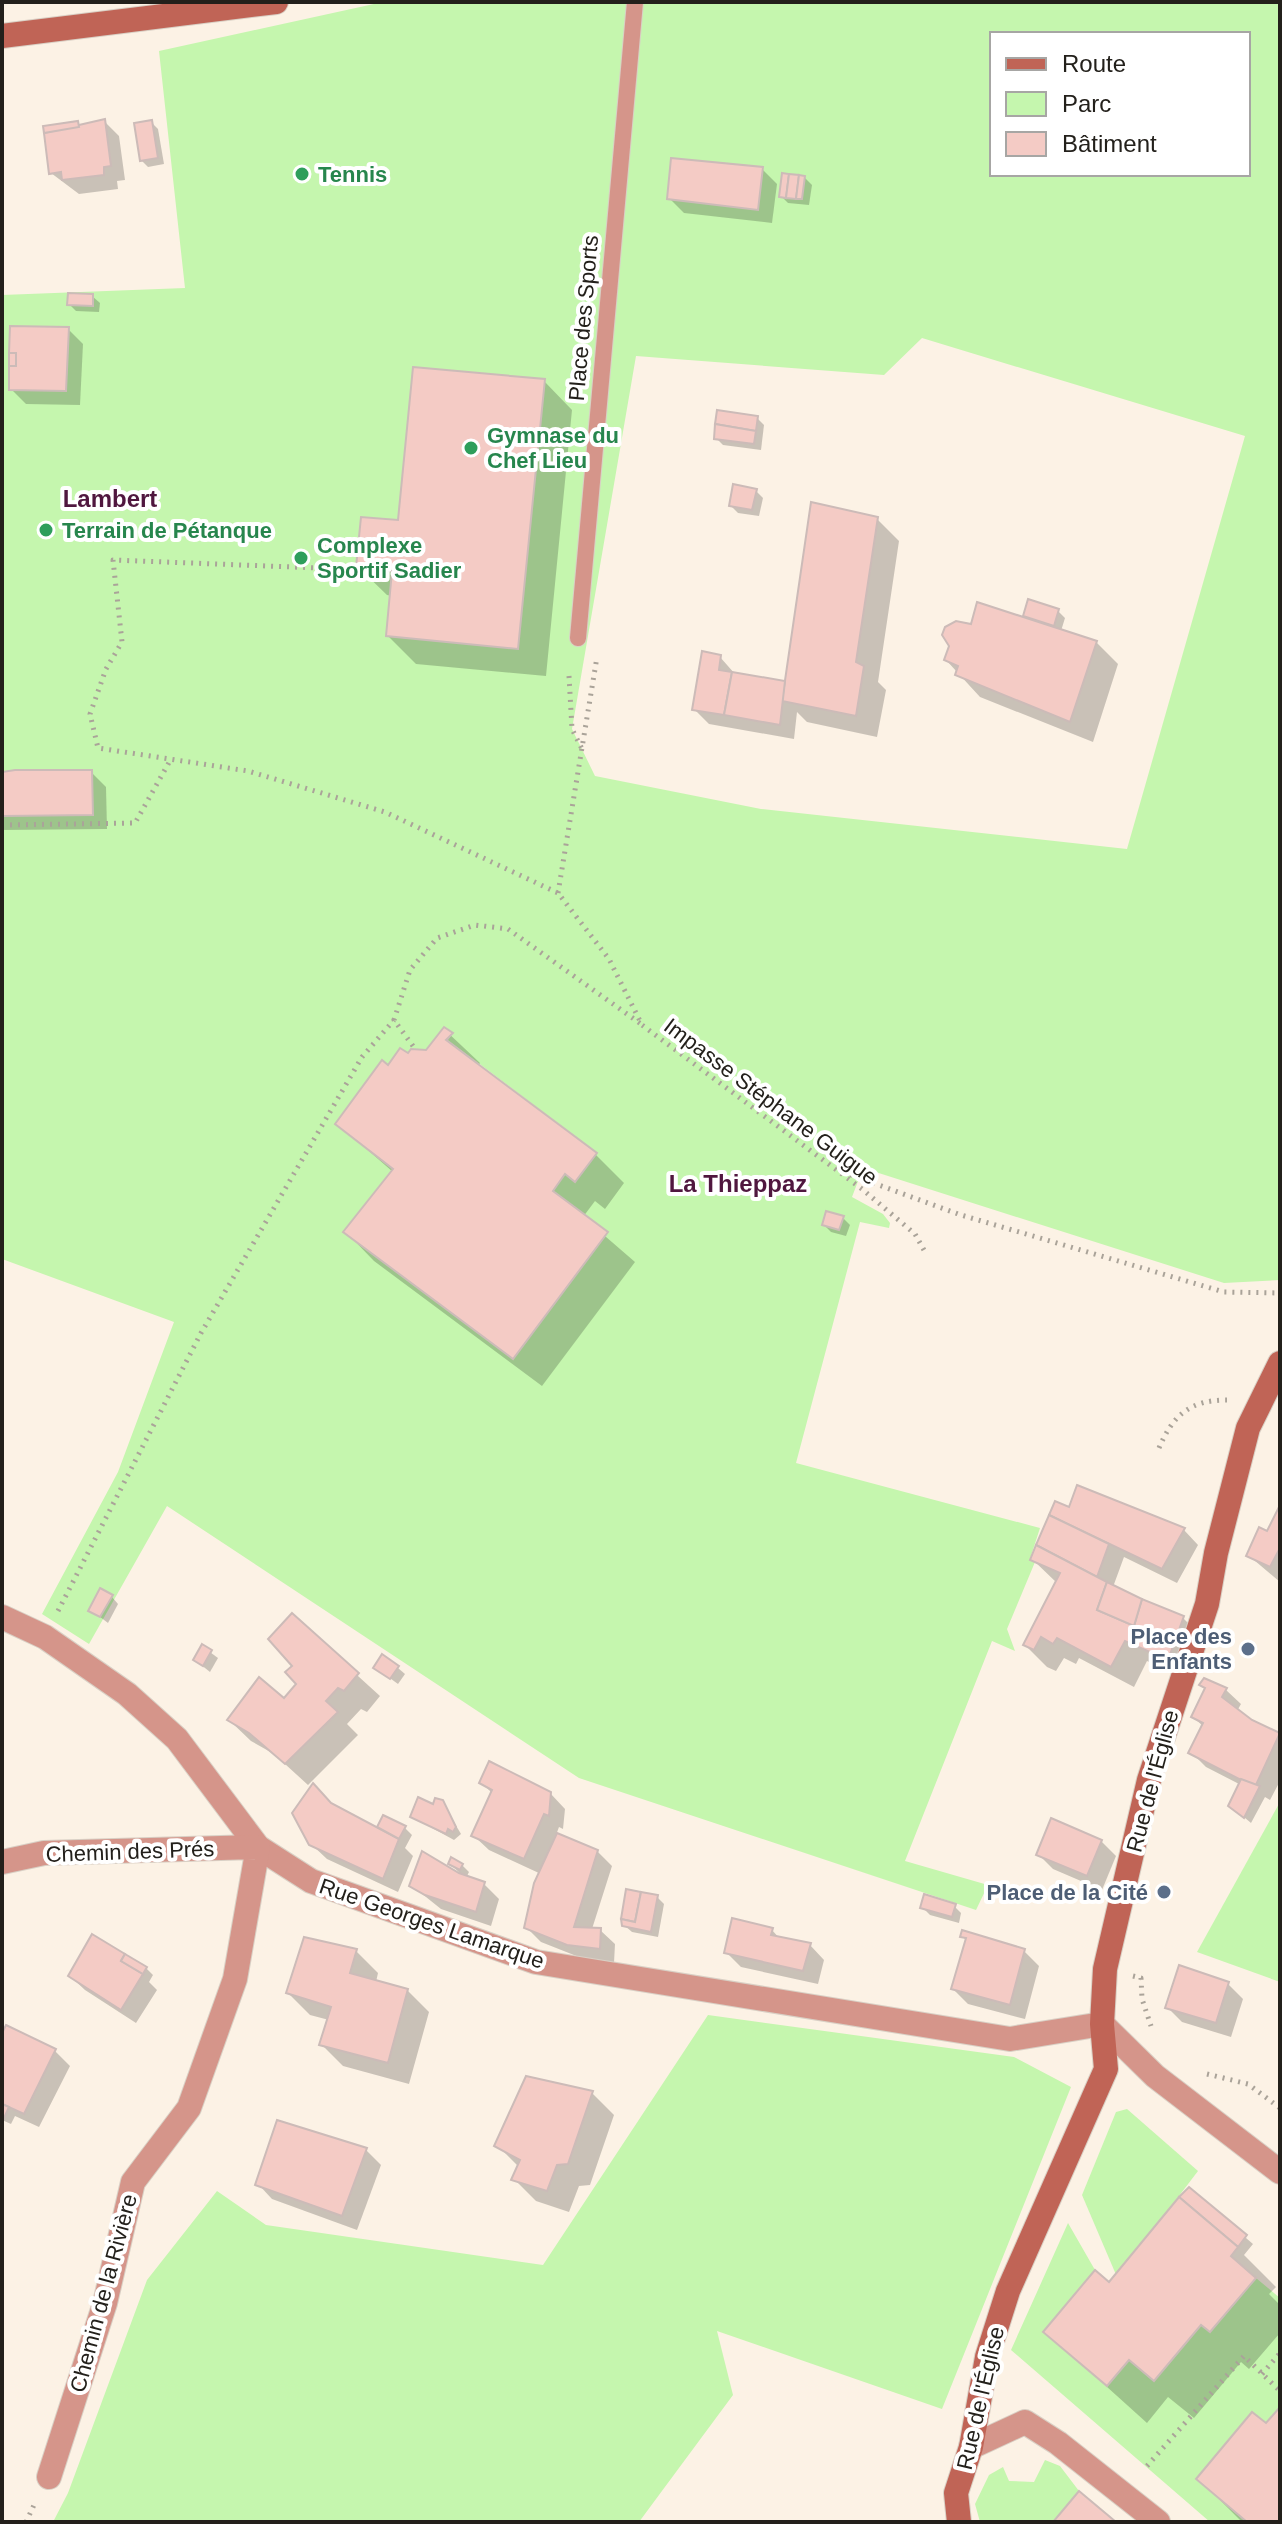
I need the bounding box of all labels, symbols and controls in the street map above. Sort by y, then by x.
legend [990,32,1250,176]
text: Route [1062,50,1126,77]
text: Parc [1062,90,1111,117]
text: Bâtiment [1062,130,1157,157]
place label: Tennis [318,162,387,187]
marker: Tennis [293,165,311,183]
street label: Place des Sports [564,234,603,402]
place label: Gymnase du Chef Lieu [487,423,619,473]
marker: Gymnase du Chef Lieu [462,439,480,457]
district label: Lambert [63,485,157,512]
place label: Terrain de Pétanque [62,518,272,543]
marker: Terrain de Pétanque [37,521,55,539]
place label: Complexe Sportif Sadier [317,533,462,583]
marker: Complexe Sportif Sadier [292,549,310,567]
street label: Impasse Stéphane Guigue [659,1013,882,1190]
district label: La Thieppaz [669,1170,807,1197]
place label: Place des Enfants [1130,1624,1232,1674]
marker: Place des Enfants [1239,1640,1257,1658]
street label: Rue de l'Église [1122,1707,1183,1855]
street label: Chemin des Prés [45,1836,215,1867]
street label: Rue Georges Lamarque [316,1873,547,1974]
place label: Place de la Cité [987,1880,1148,1905]
marker: Place de la Cité [1155,1883,1173,1901]
street label: Chemin de la Rivière [65,2191,142,2395]
street label: Rue de l'Église [952,2324,1009,2472]

